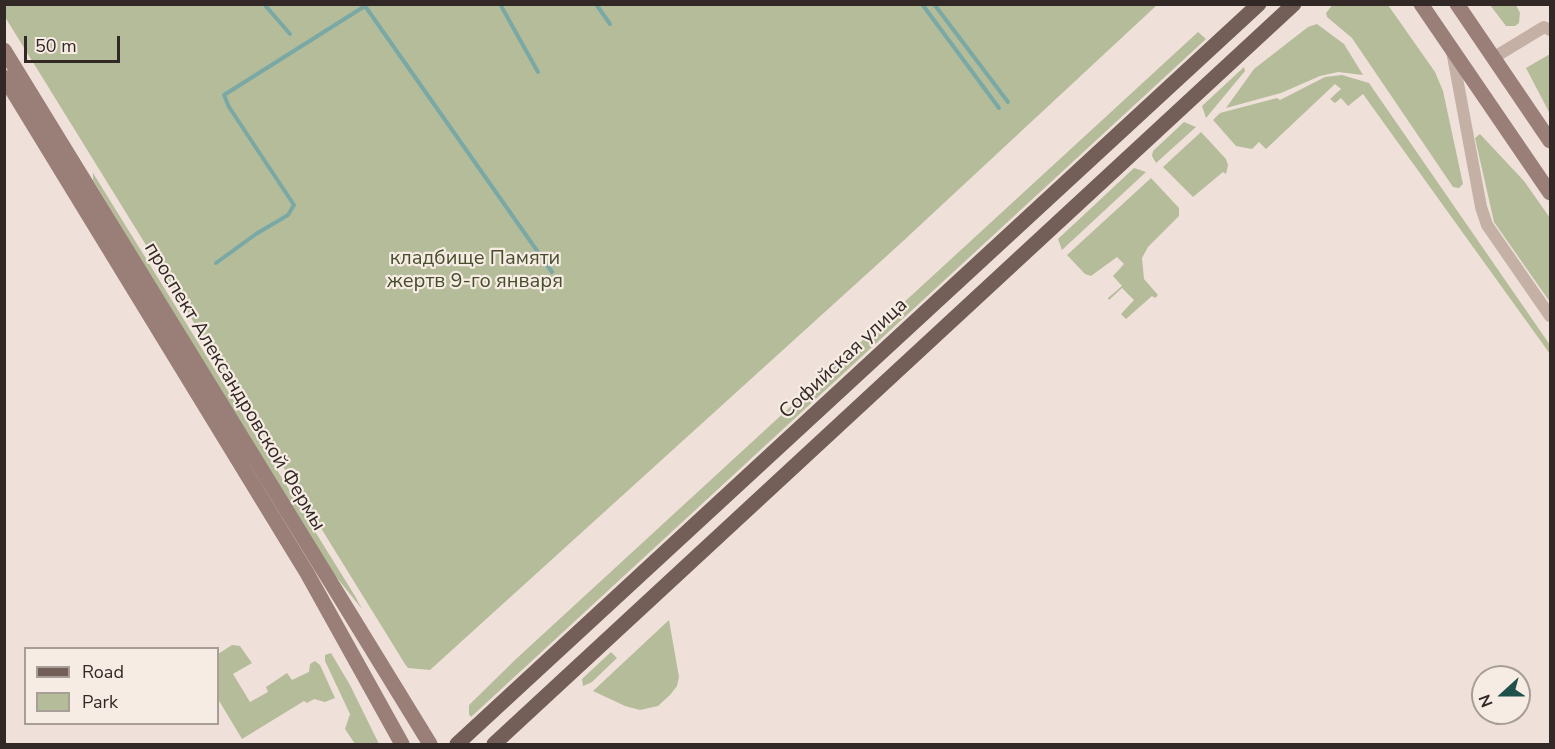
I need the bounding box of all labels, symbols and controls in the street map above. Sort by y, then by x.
scale bar [27,24,123,62]
text: 50 m [35,34,77,58]
street label: проспект Александровской Фермы [138,238,330,536]
park label: кладбище Памяти жертв 9-го января [387,247,563,294]
street label: Софийская улица [775,294,913,424]
legend [24,647,219,725]
text: Road [82,660,124,684]
north arrow [1471,665,1531,725]
text: Park [82,690,118,714]
text: N [1474,691,1498,710]

